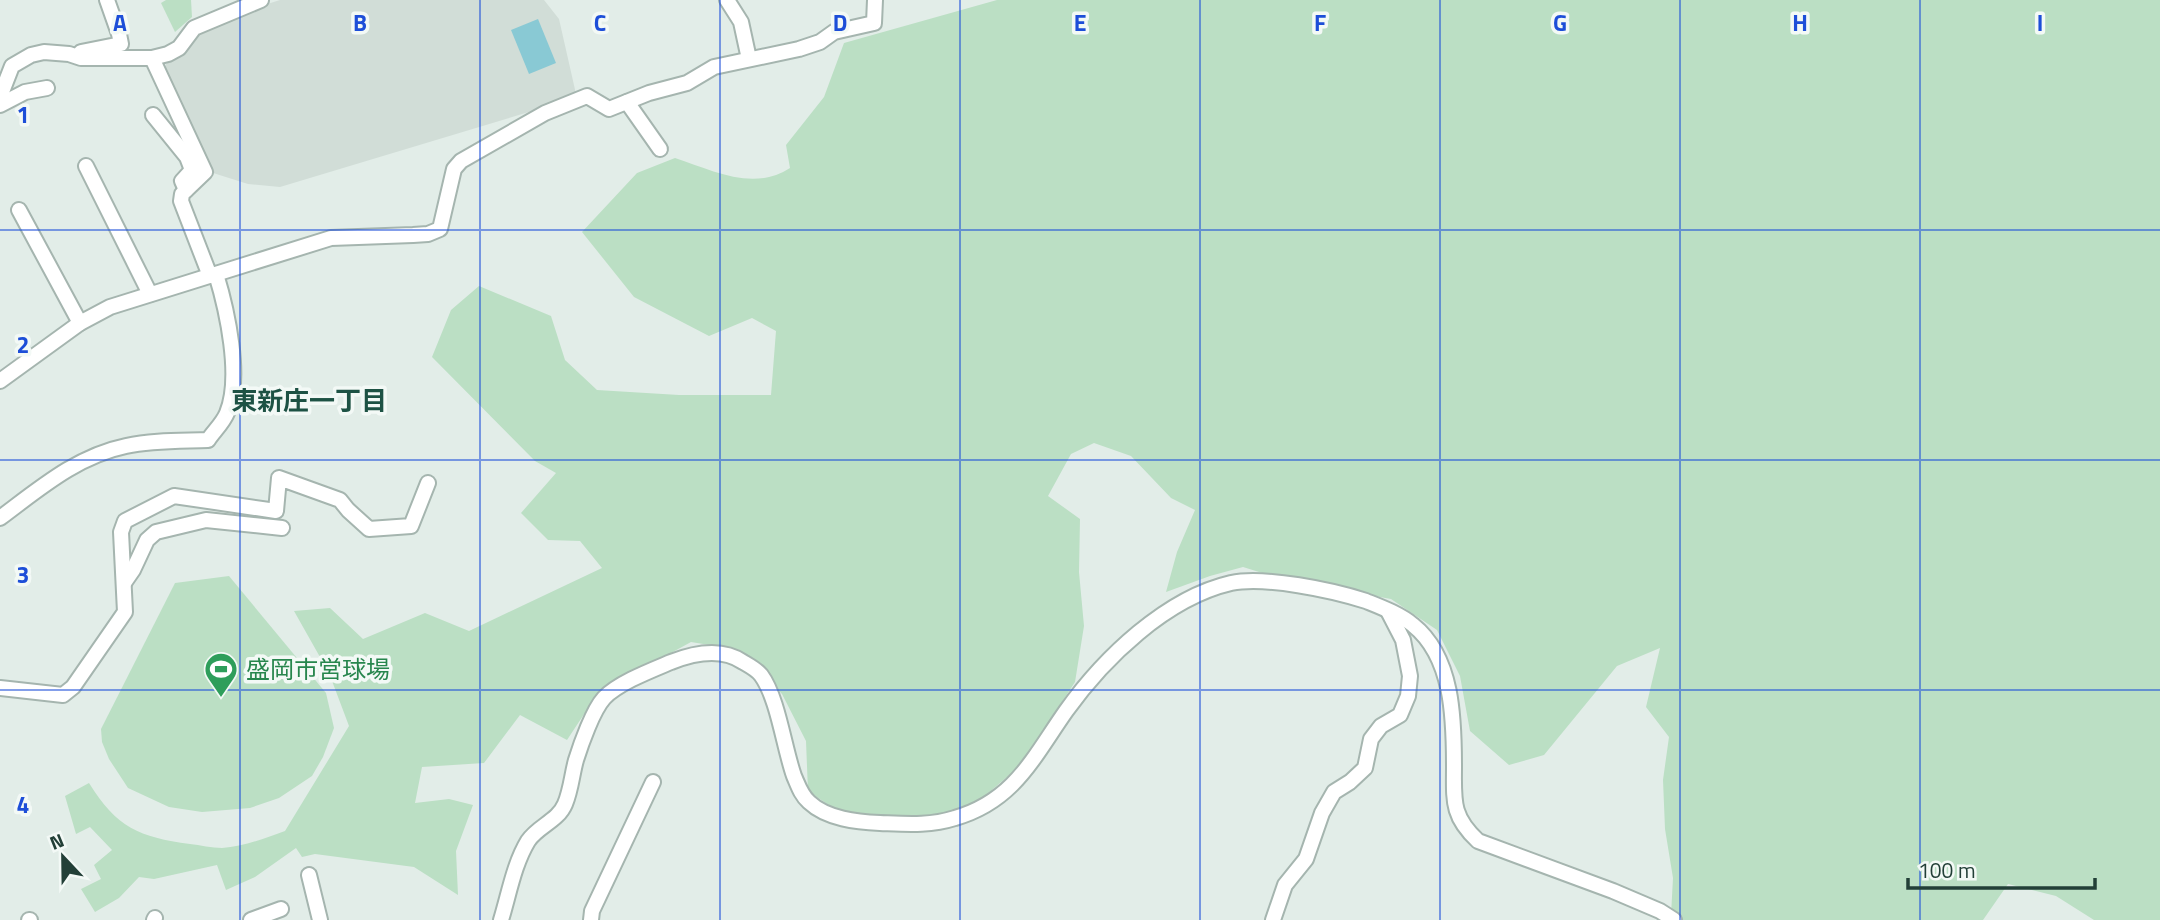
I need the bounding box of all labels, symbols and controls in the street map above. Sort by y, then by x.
text: A [113,5,127,40]
text: B [353,5,367,40]
text: C [594,5,606,40]
text: D [833,5,847,40]
text: E [1074,5,1086,40]
text: F [1314,5,1326,40]
text: G [1553,5,1567,40]
text: H [1792,5,1808,40]
text: I [2037,5,2043,40]
text: 1 [17,97,29,132]
text: 2 [17,327,29,362]
district label: 東新庄一丁目 [231,381,387,420]
text: 3 [17,557,29,592]
sports icon: 盛岡市営球場 [202,650,240,699]
place label: 盛岡市営球場 [246,651,390,687]
text: 4 [17,787,29,822]
north arrow [28,822,98,892]
text: N [45,825,68,857]
scale bar [1908,846,2095,890]
text: 100 m [1918,854,1975,886]

